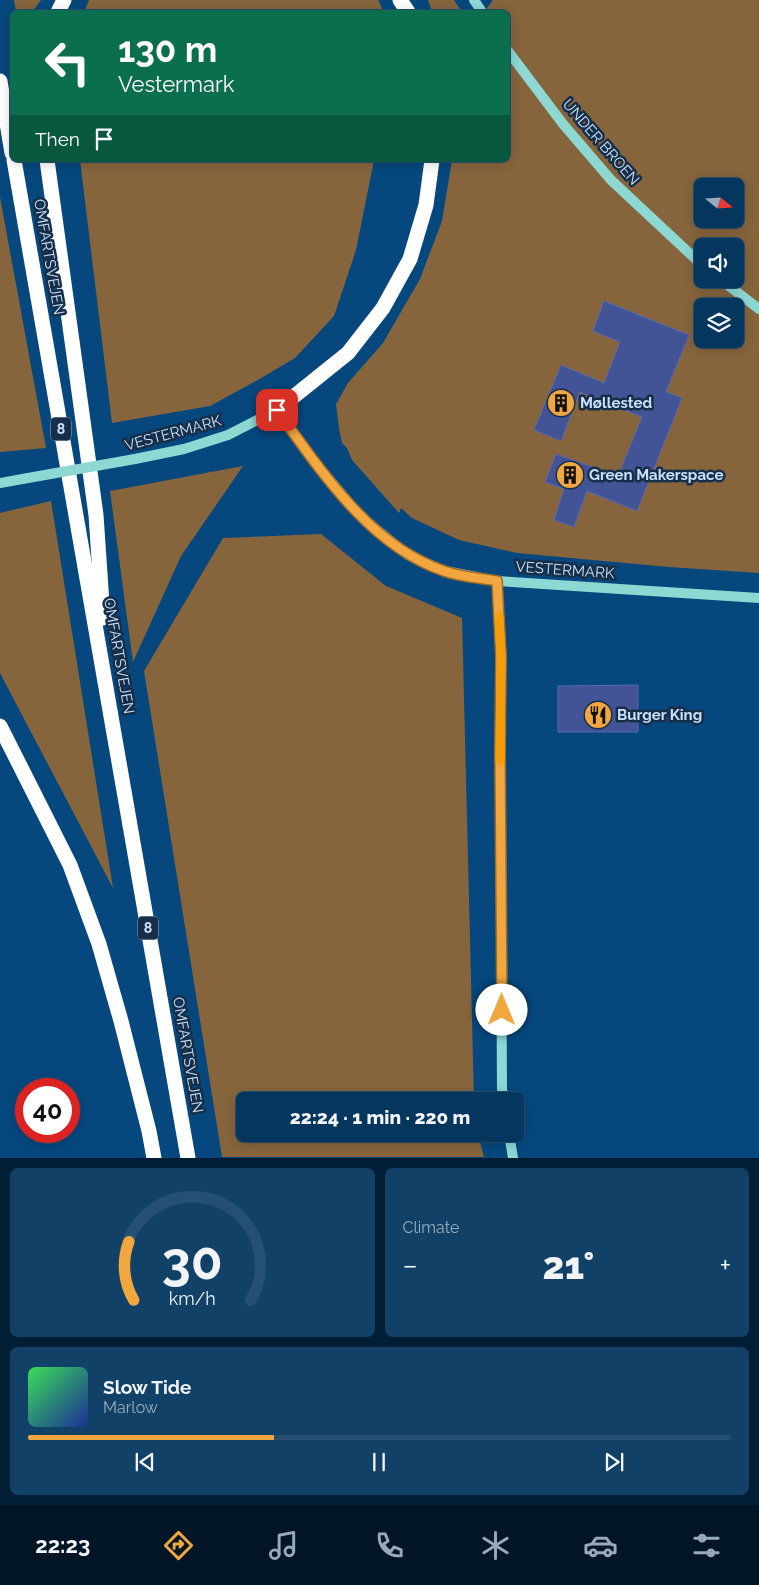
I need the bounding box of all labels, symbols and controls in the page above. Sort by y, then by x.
text: 130 m [118,29,217,70]
icon: left [35,30,100,95]
text: Vestermark [118,71,234,97]
street label: UNDER BROEN [559,95,643,189]
icon: arrive [90,125,118,153]
text: Then [35,128,80,150]
north arrow [694,178,744,228]
map controls [694,178,744,348]
street label: OMFARTSVEJEN [30,198,68,316]
button: sound [694,238,744,288]
button: layers [694,298,744,348]
building icon: Møllested [546,388,576,418]
pin [256,389,298,431]
place label: Møllested [580,394,652,412]
icon: arrive [263,396,291,424]
street label: VESTERMARK [123,411,224,455]
road number: 8 [51,418,71,440]
building icon: Green Makerspace [555,460,585,490]
place label: Green Makerspace [589,466,723,484]
street label: VESTERMARK [515,558,615,582]
street label: OMFARTSVEJEN [100,597,138,715]
restaurant icon: Burger King [583,700,613,730]
place label: Burger King [617,706,702,724]
road number: 8 [138,916,158,940]
position arrow [475,983,527,1035]
street label: OMFARTSVEJEN [169,996,207,1114]
speed limit sign: 40 [15,1078,80,1143]
text: 22:24 · 1 min · 220 m [290,1106,470,1128]
text: Climate [403,1218,459,1237]
text: 30 [162,1230,223,1291]
text: 21° [543,1243,594,1288]
text: − [403,1249,418,1282]
text: + [719,1249,731,1282]
text: km/h [169,1288,216,1309]
text: Slow Tide [103,1376,192,1398]
text: Marlow [103,1398,158,1417]
icon: previous [131,1448,159,1476]
icon: pause [365,1448,393,1476]
icon: next [600,1448,628,1476]
icon: directions [161,1528,196,1563]
icon: music [266,1528,301,1563]
icon: phone [372,1528,407,1563]
icon: climate [478,1528,513,1563]
icon: car [583,1528,618,1563]
icon: filters [689,1528,724,1563]
text: 22:23 [35,1532,90,1558]

